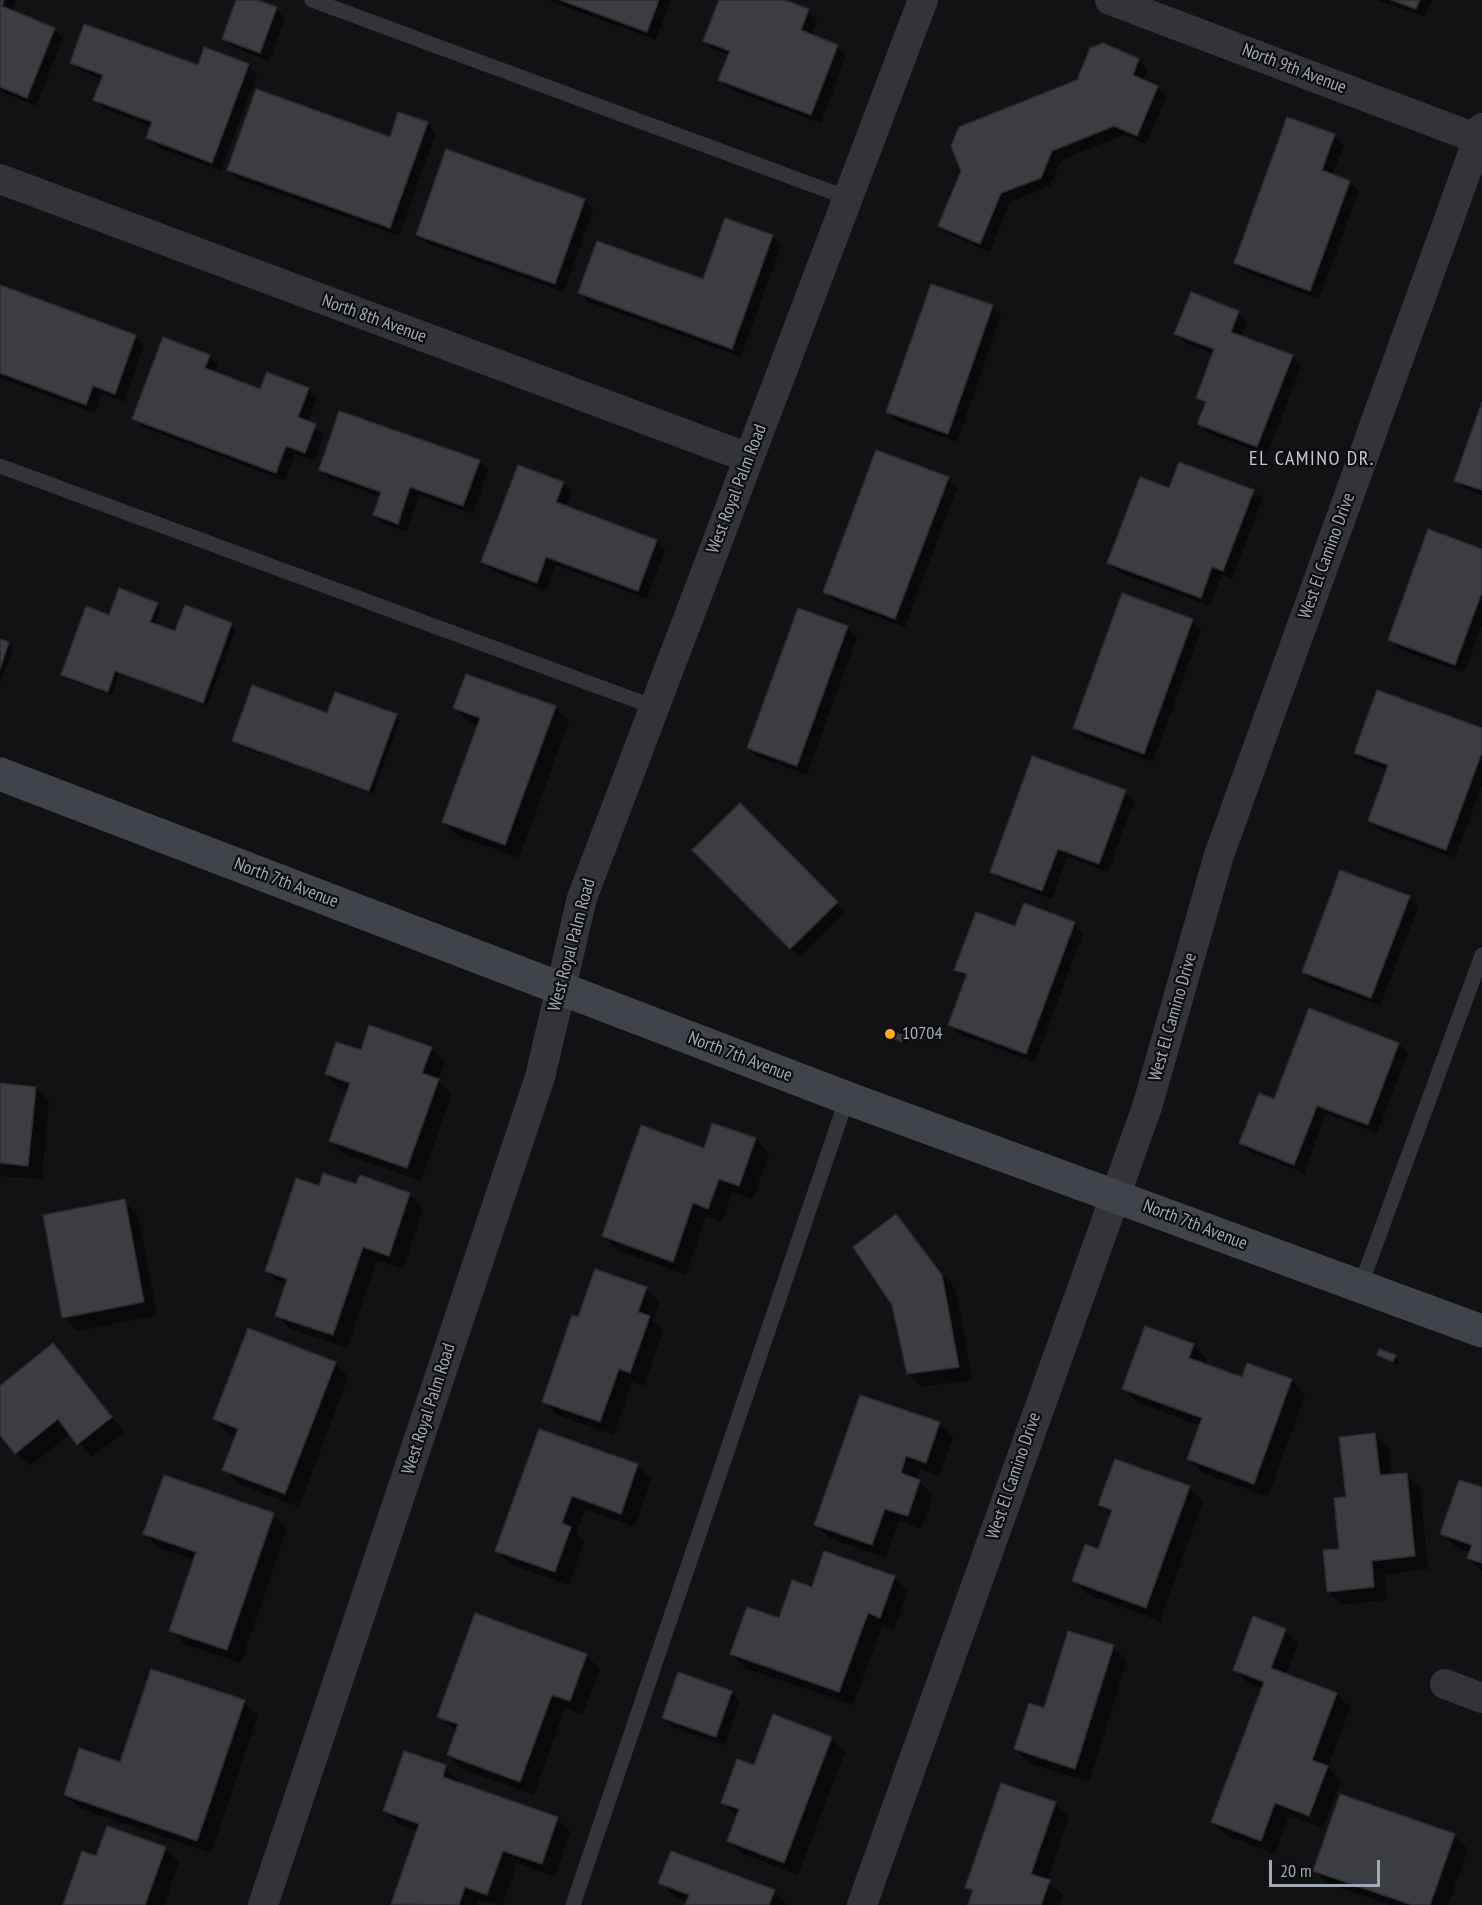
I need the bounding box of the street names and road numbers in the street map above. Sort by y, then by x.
street label: North 9th Avenue [1239,39,1349,99]
street label: North 8th Avenue [319,290,429,348]
street label: West Royal Palm Road [702,421,772,557]
street label: West El Camino Drive [1294,490,1360,622]
street label: North 7th Avenue [231,853,341,913]
street label: West Royal Palm Road [544,876,600,1014]
street label: West El Camino Drive [1144,950,1202,1084]
street label: North 7th Avenue [685,1027,795,1087]
street label: North 7th Avenue [1140,1195,1250,1255]
street label: West Royal Palm Road [398,1341,460,1477]
street label: West El Camino Drive [982,1410,1046,1542]

